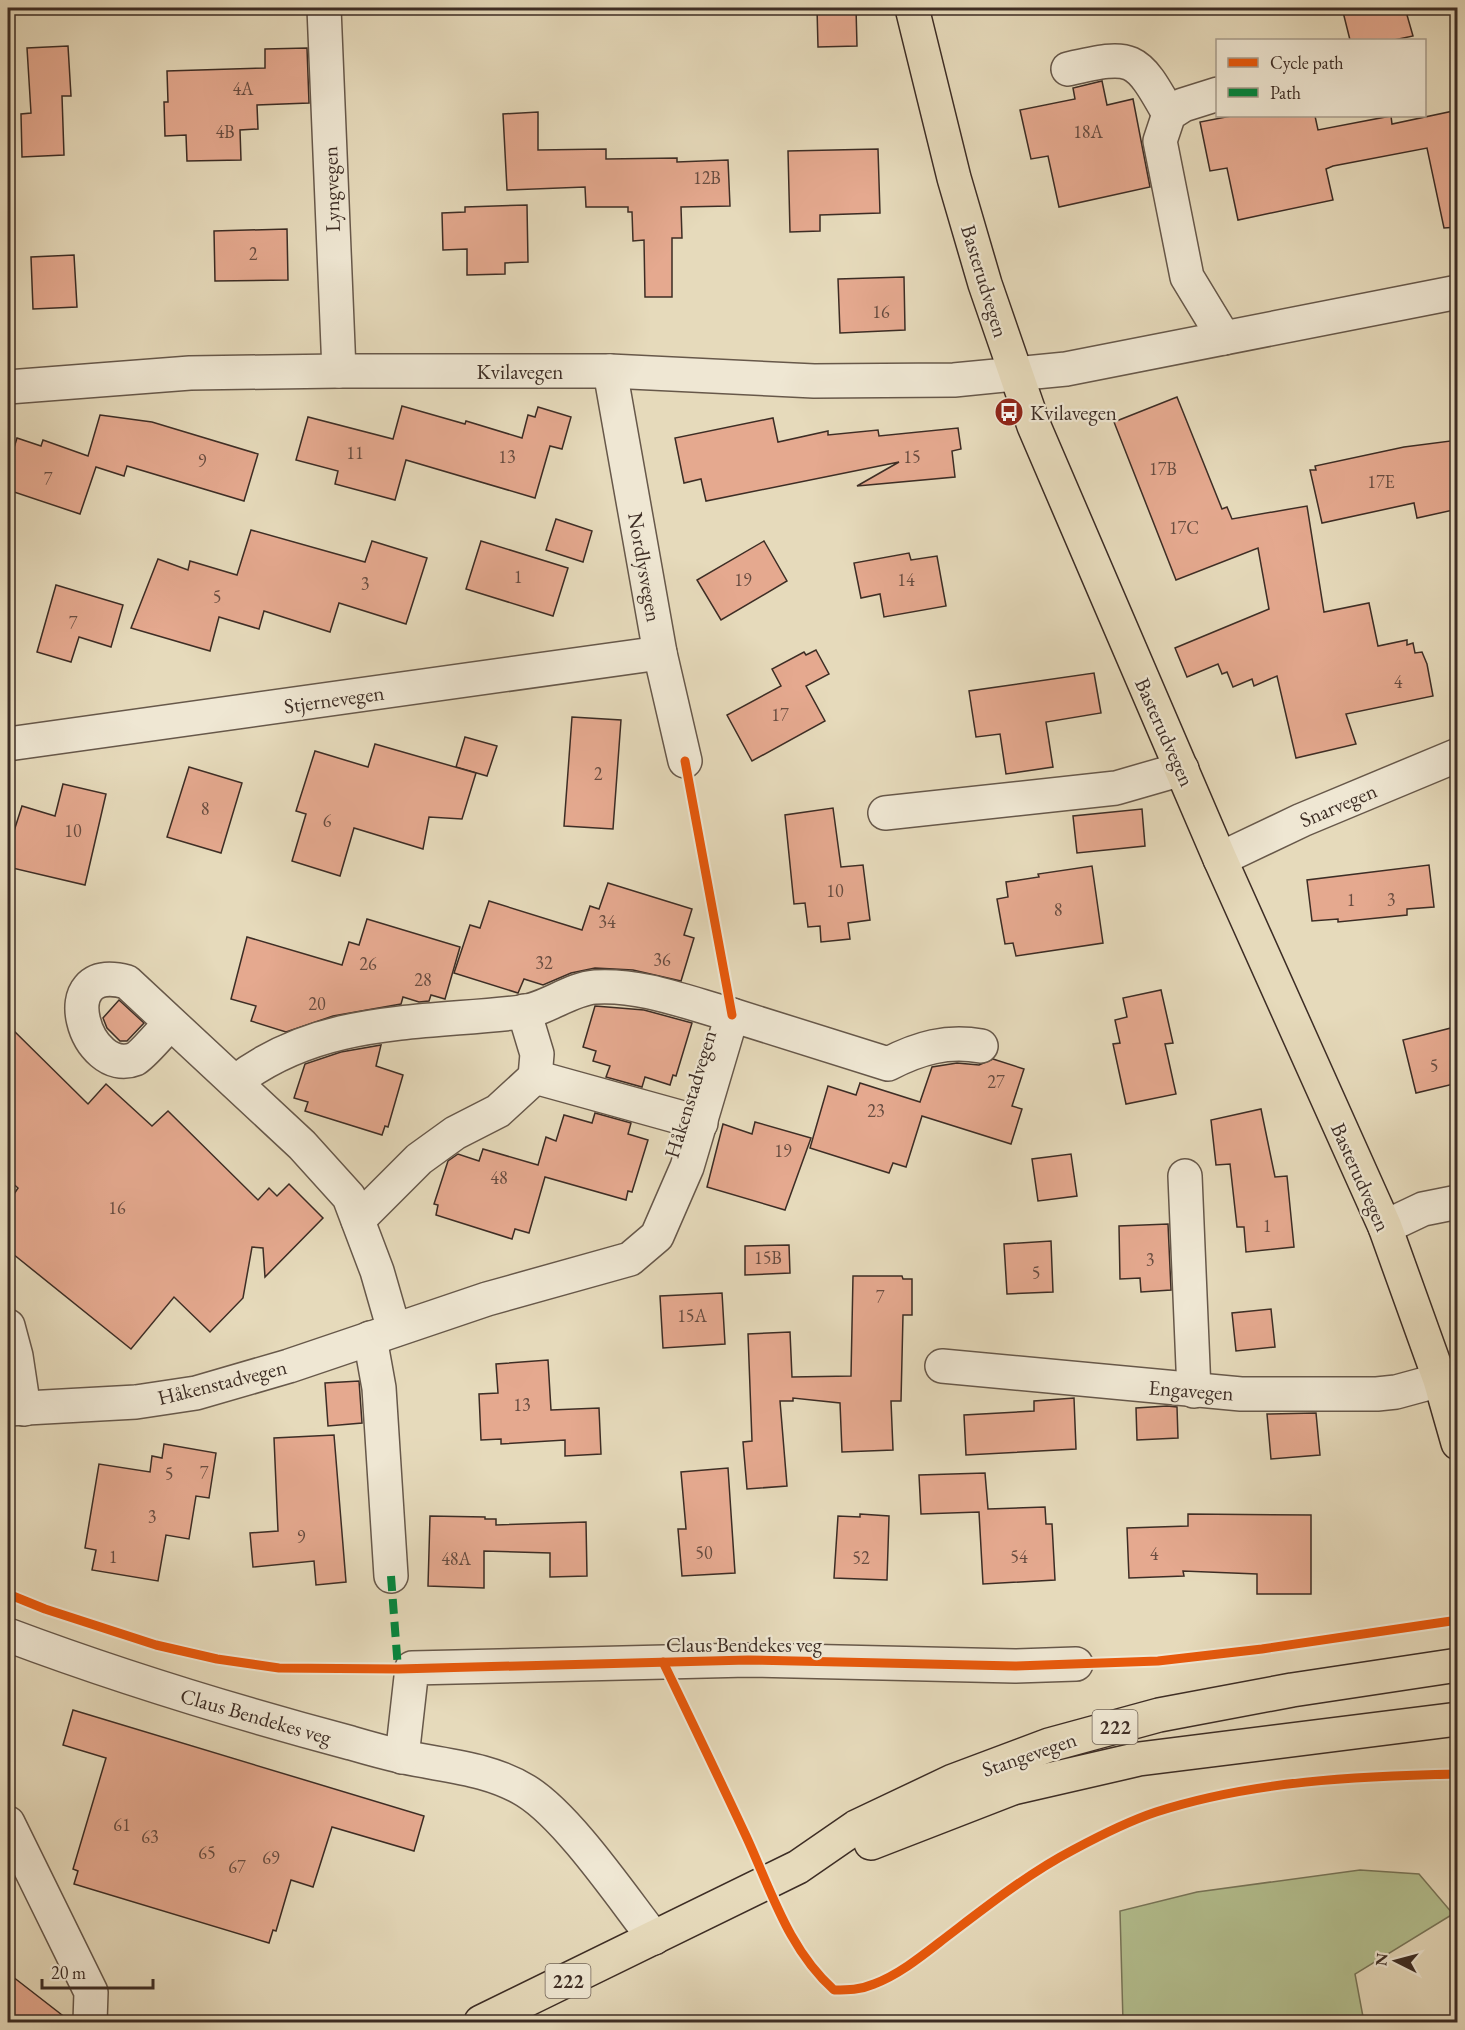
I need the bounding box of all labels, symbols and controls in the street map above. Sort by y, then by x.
legend [1216,39,1426,117]
text: Cycle path [1270,51,1344,74]
house number: 4A [232,77,254,100]
text: Path [1270,81,1301,104]
house number: 4B [215,120,235,143]
house number: 18A [1073,120,1103,143]
street label: Lyngvegen [316,146,346,232]
house number: 12B [693,166,721,189]
street label: Basterudvegen [955,221,1015,341]
house number: 2 [249,242,258,265]
house number: 16 [872,300,890,323]
street label: Kvilavegen [477,358,563,385]
bus stop icon: Kvilavegen [993,396,1025,428]
place label: Kvilavegen [1030,399,1117,426]
house number: 11 [346,441,364,464]
house number: 13 [498,445,516,468]
house number: 15 [903,445,921,468]
house number: 9 [198,449,207,472]
house number: 17B [1149,457,1177,480]
house number: 7 [44,467,53,490]
house number: 17E [1367,470,1395,493]
street label: Nordlysvegen [622,510,668,624]
house number: 17C [1169,516,1199,539]
house number: 1 [514,565,522,588]
house number: 19 [734,568,752,591]
house number: 14 [897,568,915,591]
house number: 3 [361,572,369,595]
house number: 5 [213,585,221,608]
house number: 7 [69,611,78,634]
house number: 4 [1394,670,1403,693]
street label: Basterudvegen [1129,673,1201,791]
street label: Stjernevegen [282,679,386,719]
house number: 17 [771,703,789,726]
house number: 2 [594,762,603,785]
street label: Snarvegen [1295,777,1381,833]
house number: 8 [201,797,209,820]
house number: 6 [323,809,332,832]
house number: 10 [64,819,82,842]
house number: 10 [826,879,844,902]
house number: 1 [1347,888,1355,911]
house number: 3 [1387,888,1395,911]
house number: 8 [1054,898,1062,921]
house number: 34 [598,910,616,933]
house number: 36 [653,948,671,971]
house number: 32 [535,951,553,974]
house number: 26 [359,952,377,975]
house number: 28 [414,968,432,991]
house number: 20 [308,992,326,1015]
street label: Håkenstadvegen [658,1027,722,1161]
house number: 5 [1430,1054,1438,1077]
house number: 27 [987,1070,1005,1093]
house number: 23 [867,1099,885,1122]
street label: Basterudvegen [1325,1118,1397,1236]
house number: 19 [774,1139,792,1162]
house number: 48 [490,1166,508,1189]
house number: 16 [108,1196,126,1219]
house number: 1 [1263,1214,1271,1237]
house number: 15B [754,1246,782,1269]
house number: 3 [1146,1248,1154,1271]
house number: 5 [1032,1261,1040,1284]
house number: 7 [876,1285,885,1308]
house number: 15A [677,1304,707,1327]
street label: Håkenstadvegen [155,1353,289,1411]
street label: Engavegen [1148,1374,1234,1406]
house number: 13 [513,1393,531,1416]
house number: 7 [200,1461,209,1484]
house number: 5 [165,1462,173,1485]
house number: 3 [148,1505,156,1528]
house number: 9 [297,1525,306,1548]
house number: 50 [695,1541,713,1564]
house number: 4 [1150,1542,1159,1565]
house number: 1 [109,1545,117,1568]
house number: 54 [1010,1545,1028,1568]
house number: 52 [852,1546,870,1569]
house number: 48A [441,1547,471,1570]
street label: Claus Bendekes veg [666,1631,823,1658]
street label: Claus Bendekes veg [177,1682,335,1751]
road number: 222 [1092,1710,1138,1744]
street label: Stangevegen [978,1725,1080,1783]
house number: 61 [113,1813,131,1836]
house number: 63 [141,1825,159,1848]
house number: 65 [198,1841,216,1864]
house number: 69 [262,1846,280,1869]
house number: 67 [228,1855,246,1878]
north arrow [1366,1931,1426,1991]
scale bar [42,1952,153,1990]
text: N [1370,1952,1393,1967]
text: 20 m [51,1961,86,1984]
road number: 222 [546,1964,590,1998]

